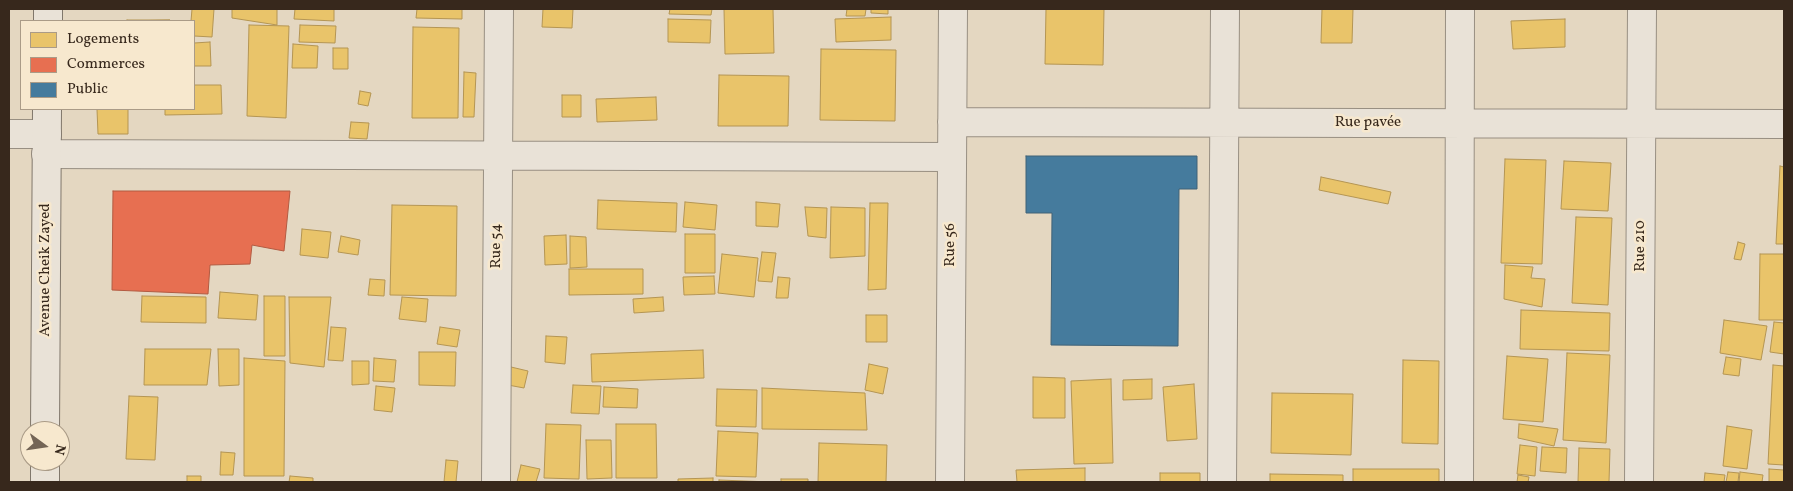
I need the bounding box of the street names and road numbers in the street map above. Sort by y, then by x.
street label: Rue pavée [1335,114,1401,132]
street label: Avenue Cheik Zayed [37,203,55,337]
street label: Rue 210 [1632,220,1650,272]
street label: Rue 56 [942,223,960,267]
street label: Rue 54 [488,224,506,268]

